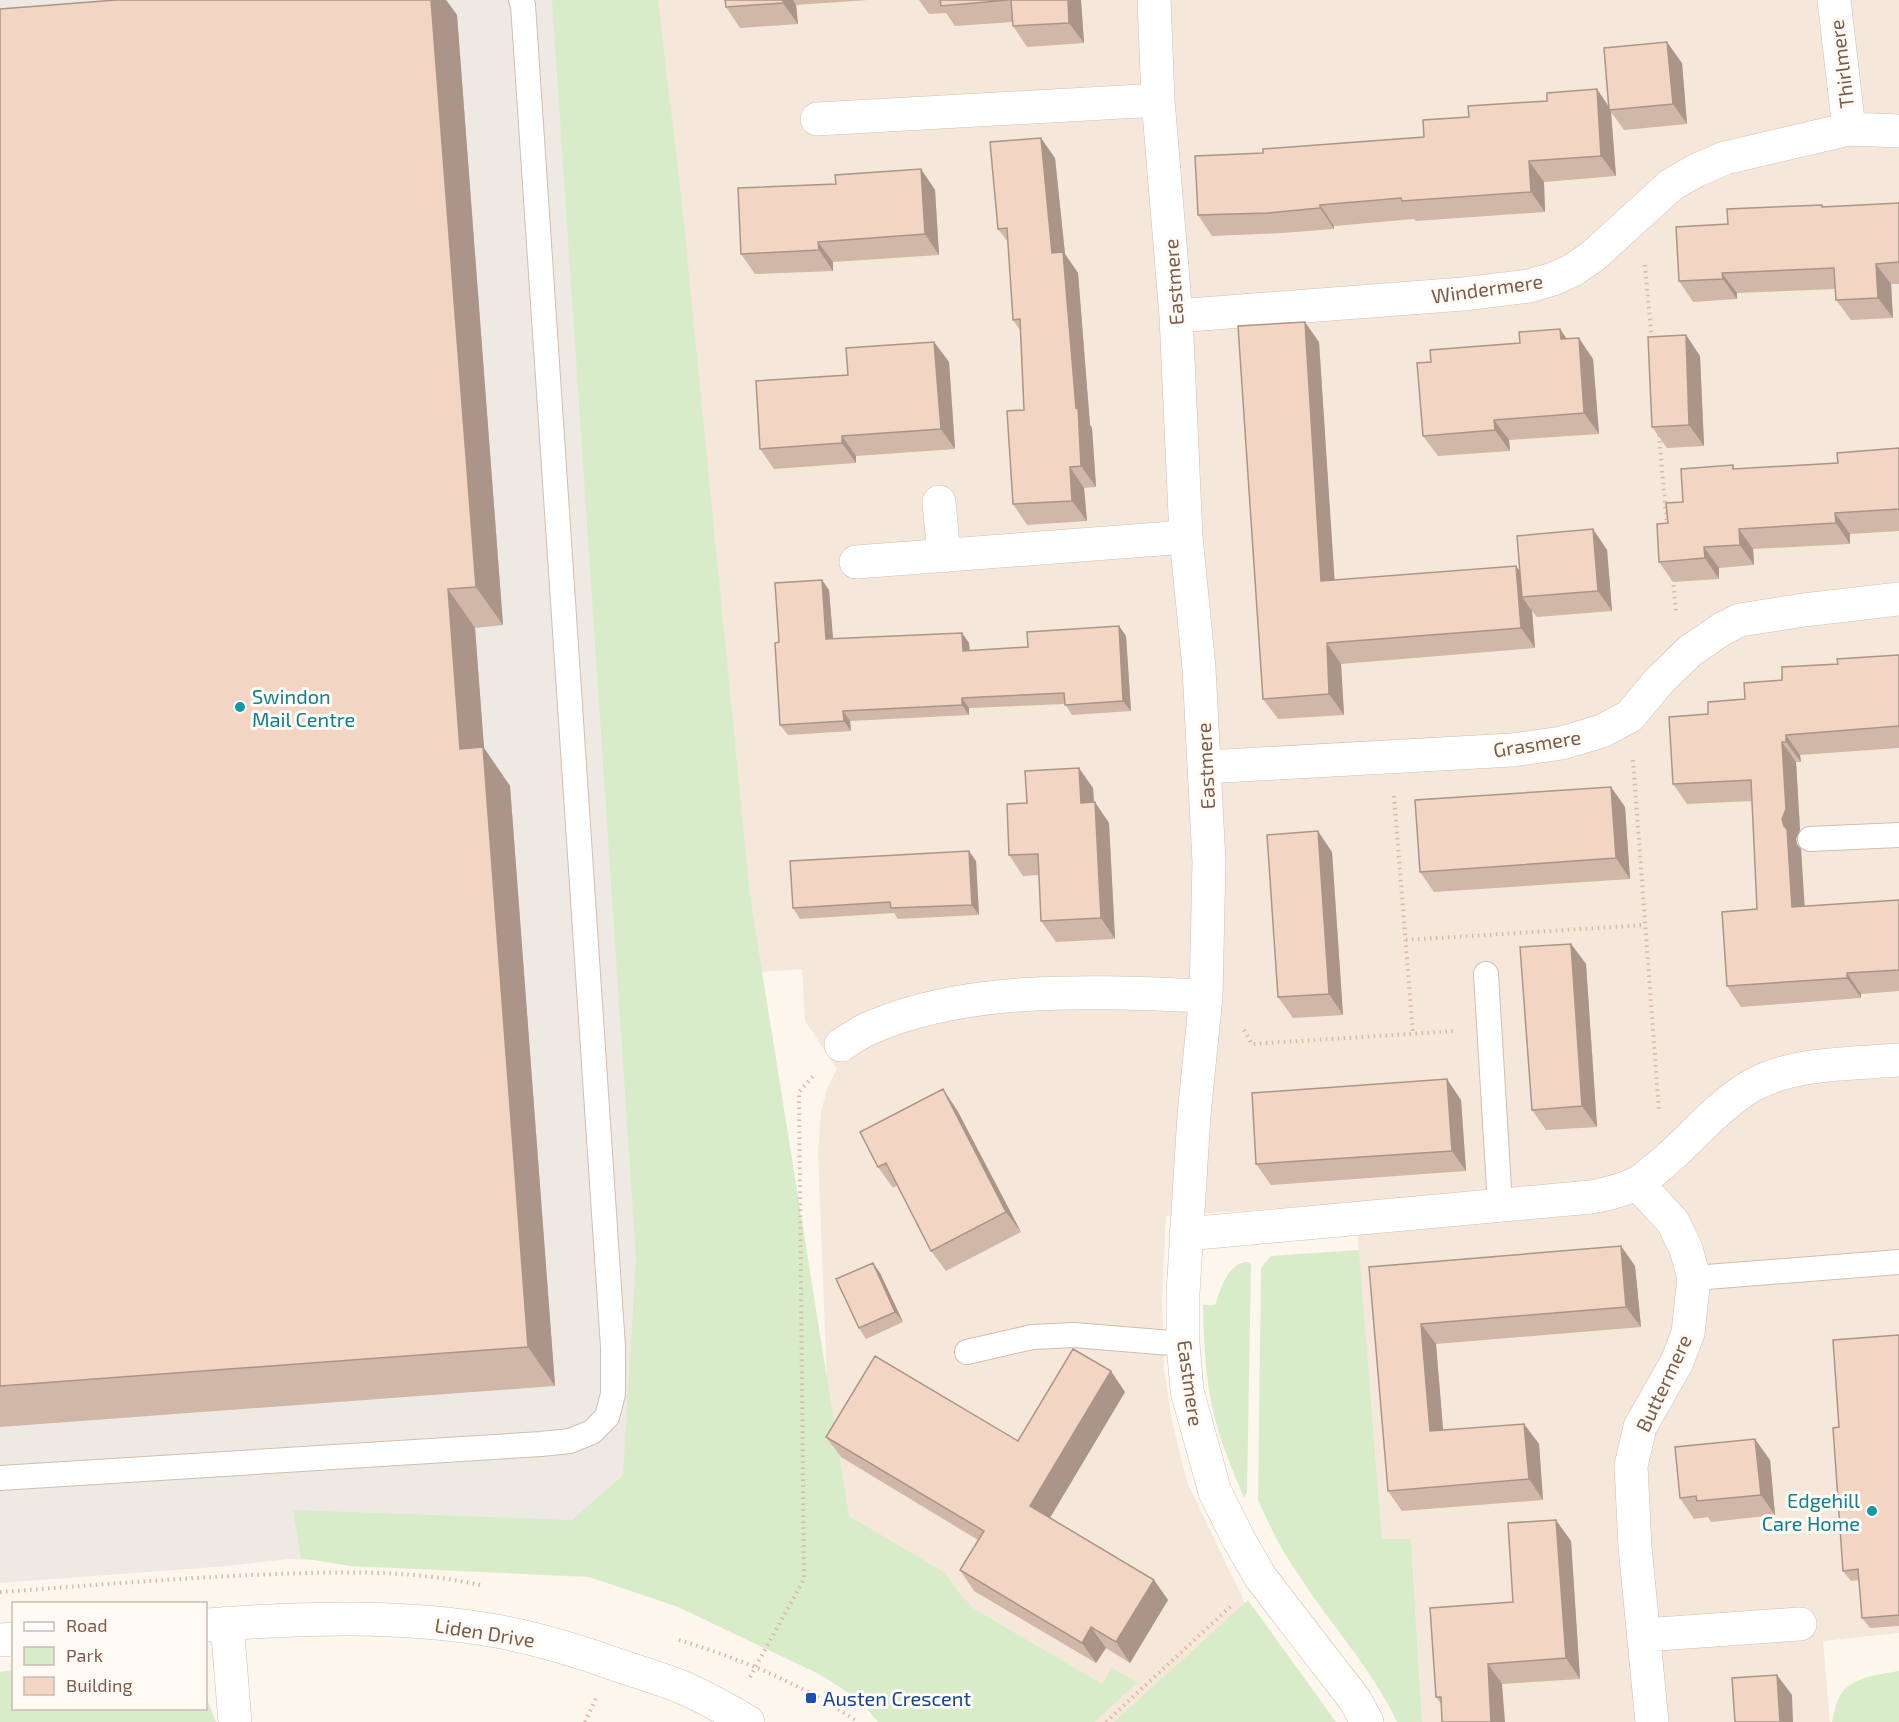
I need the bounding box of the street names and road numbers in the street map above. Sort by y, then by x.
street label: Thirlmere [1824,18,1858,110]
street label: Eastmere [1158,238,1188,326]
street label: Windermere [1430,268,1544,308]
street label: Eastmere [1191,722,1219,810]
street label: Grasmere [1491,724,1583,762]
street label: Buttermere [1630,1331,1696,1435]
street label: Eastmere [1173,1338,1209,1428]
street label: Liden Drive [433,1612,537,1652]

